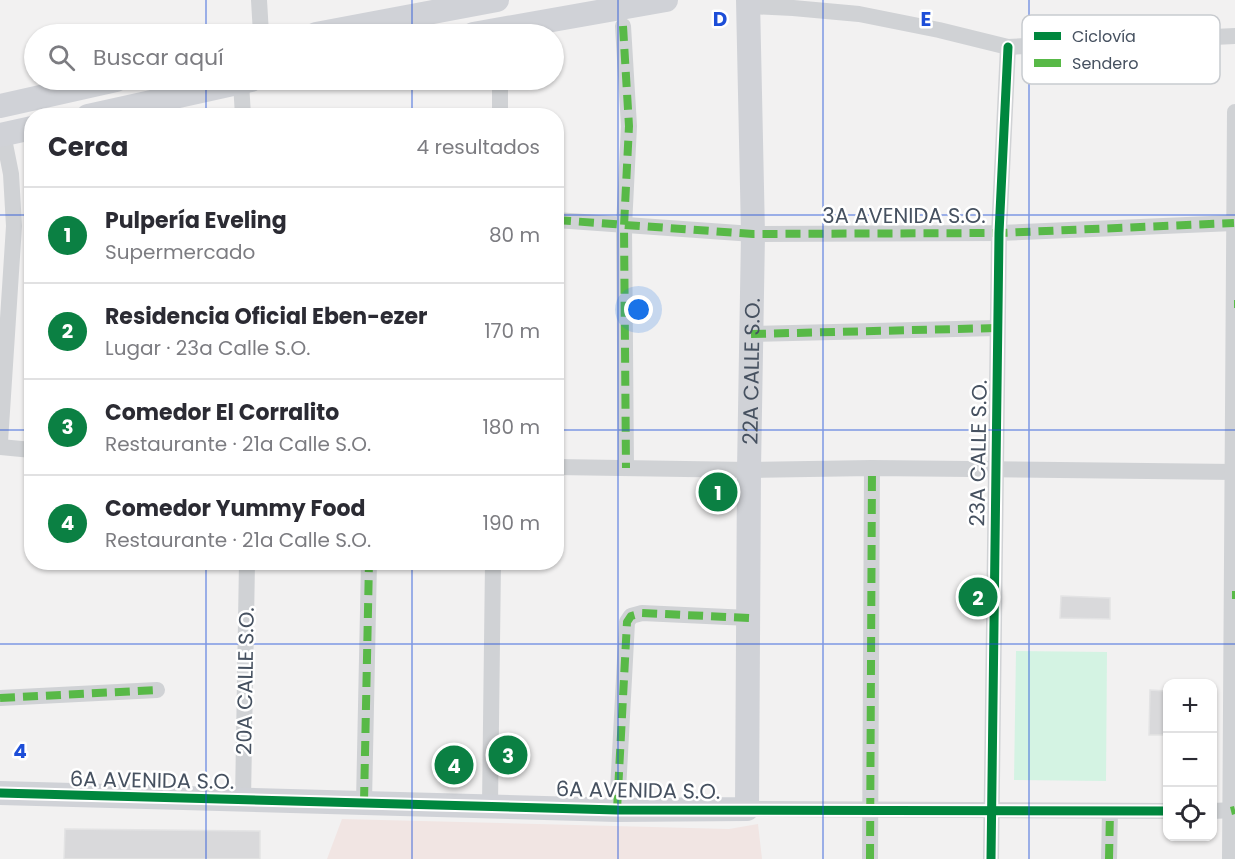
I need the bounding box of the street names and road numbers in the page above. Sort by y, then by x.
street label: 3A AVENIDA S.O. [822,201,986,230]
street label: 22A CALLE S.O. [735,298,766,445]
street label: 23A CALLE S.O. [962,379,994,527]
street label: 20A CALLE S.O. [229,607,261,755]
street label: 6A AVENIDA S.O. [70,764,234,796]
street label: 6A AVENIDA S.O. [556,774,720,806]

